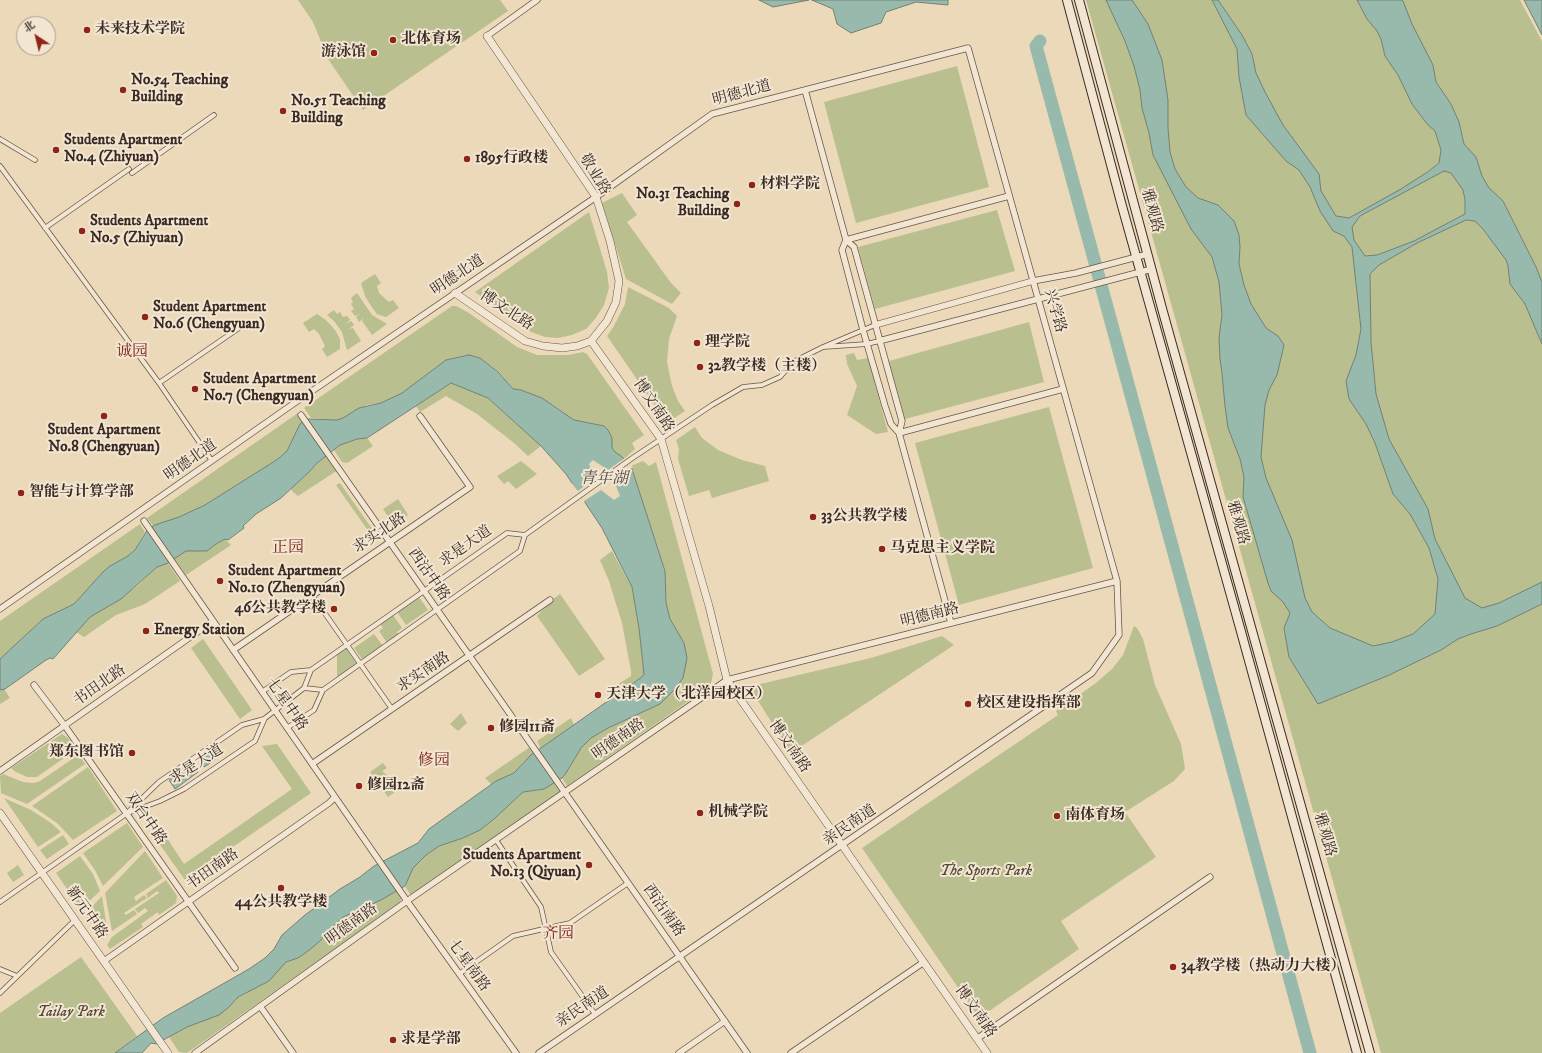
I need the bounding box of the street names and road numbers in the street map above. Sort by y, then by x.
street label: 明德北道 [711,78,773,110]
street label: 敬业路 [575,151,613,199]
street label: 雅观路 [1136,187,1166,235]
street label: 明德北道 [428,252,488,300]
street label: 博文北路 [476,287,536,335]
street label: 兴学路 [1039,287,1069,335]
street label: 博文南路 [629,376,677,436]
street label: 明德北道 [161,436,221,486]
street label: 雅观路 [1222,499,1252,547]
street label: 求实北路 [350,510,410,558]
street label: 求是大道 [436,522,496,572]
street label: 西沽中路 [403,545,453,605]
street label: 明德南路 [899,600,961,632]
street label: 求实南路 [394,649,454,697]
street label: 书田北路 [70,661,130,711]
street label: 七星中路 [261,675,311,735]
street label: 明德南路 [589,715,649,765]
street label: 博文南路 [764,717,814,777]
street label: 求是大道 [167,741,227,789]
street label: 双台中路 [120,789,170,849]
street label: 亲民南道 [820,802,880,850]
street label: 雅观路 [1309,811,1339,859]
street label: 书田南路 [183,845,243,895]
street label: 西沽南路 [638,881,688,941]
street label: 新元中路 [61,883,111,943]
street label: 明德南路 [322,900,382,950]
street label: 七星南路 [443,936,493,996]
street label: 博文南路 [950,982,1000,1042]
street label: 亲民南道 [553,984,613,1032]

